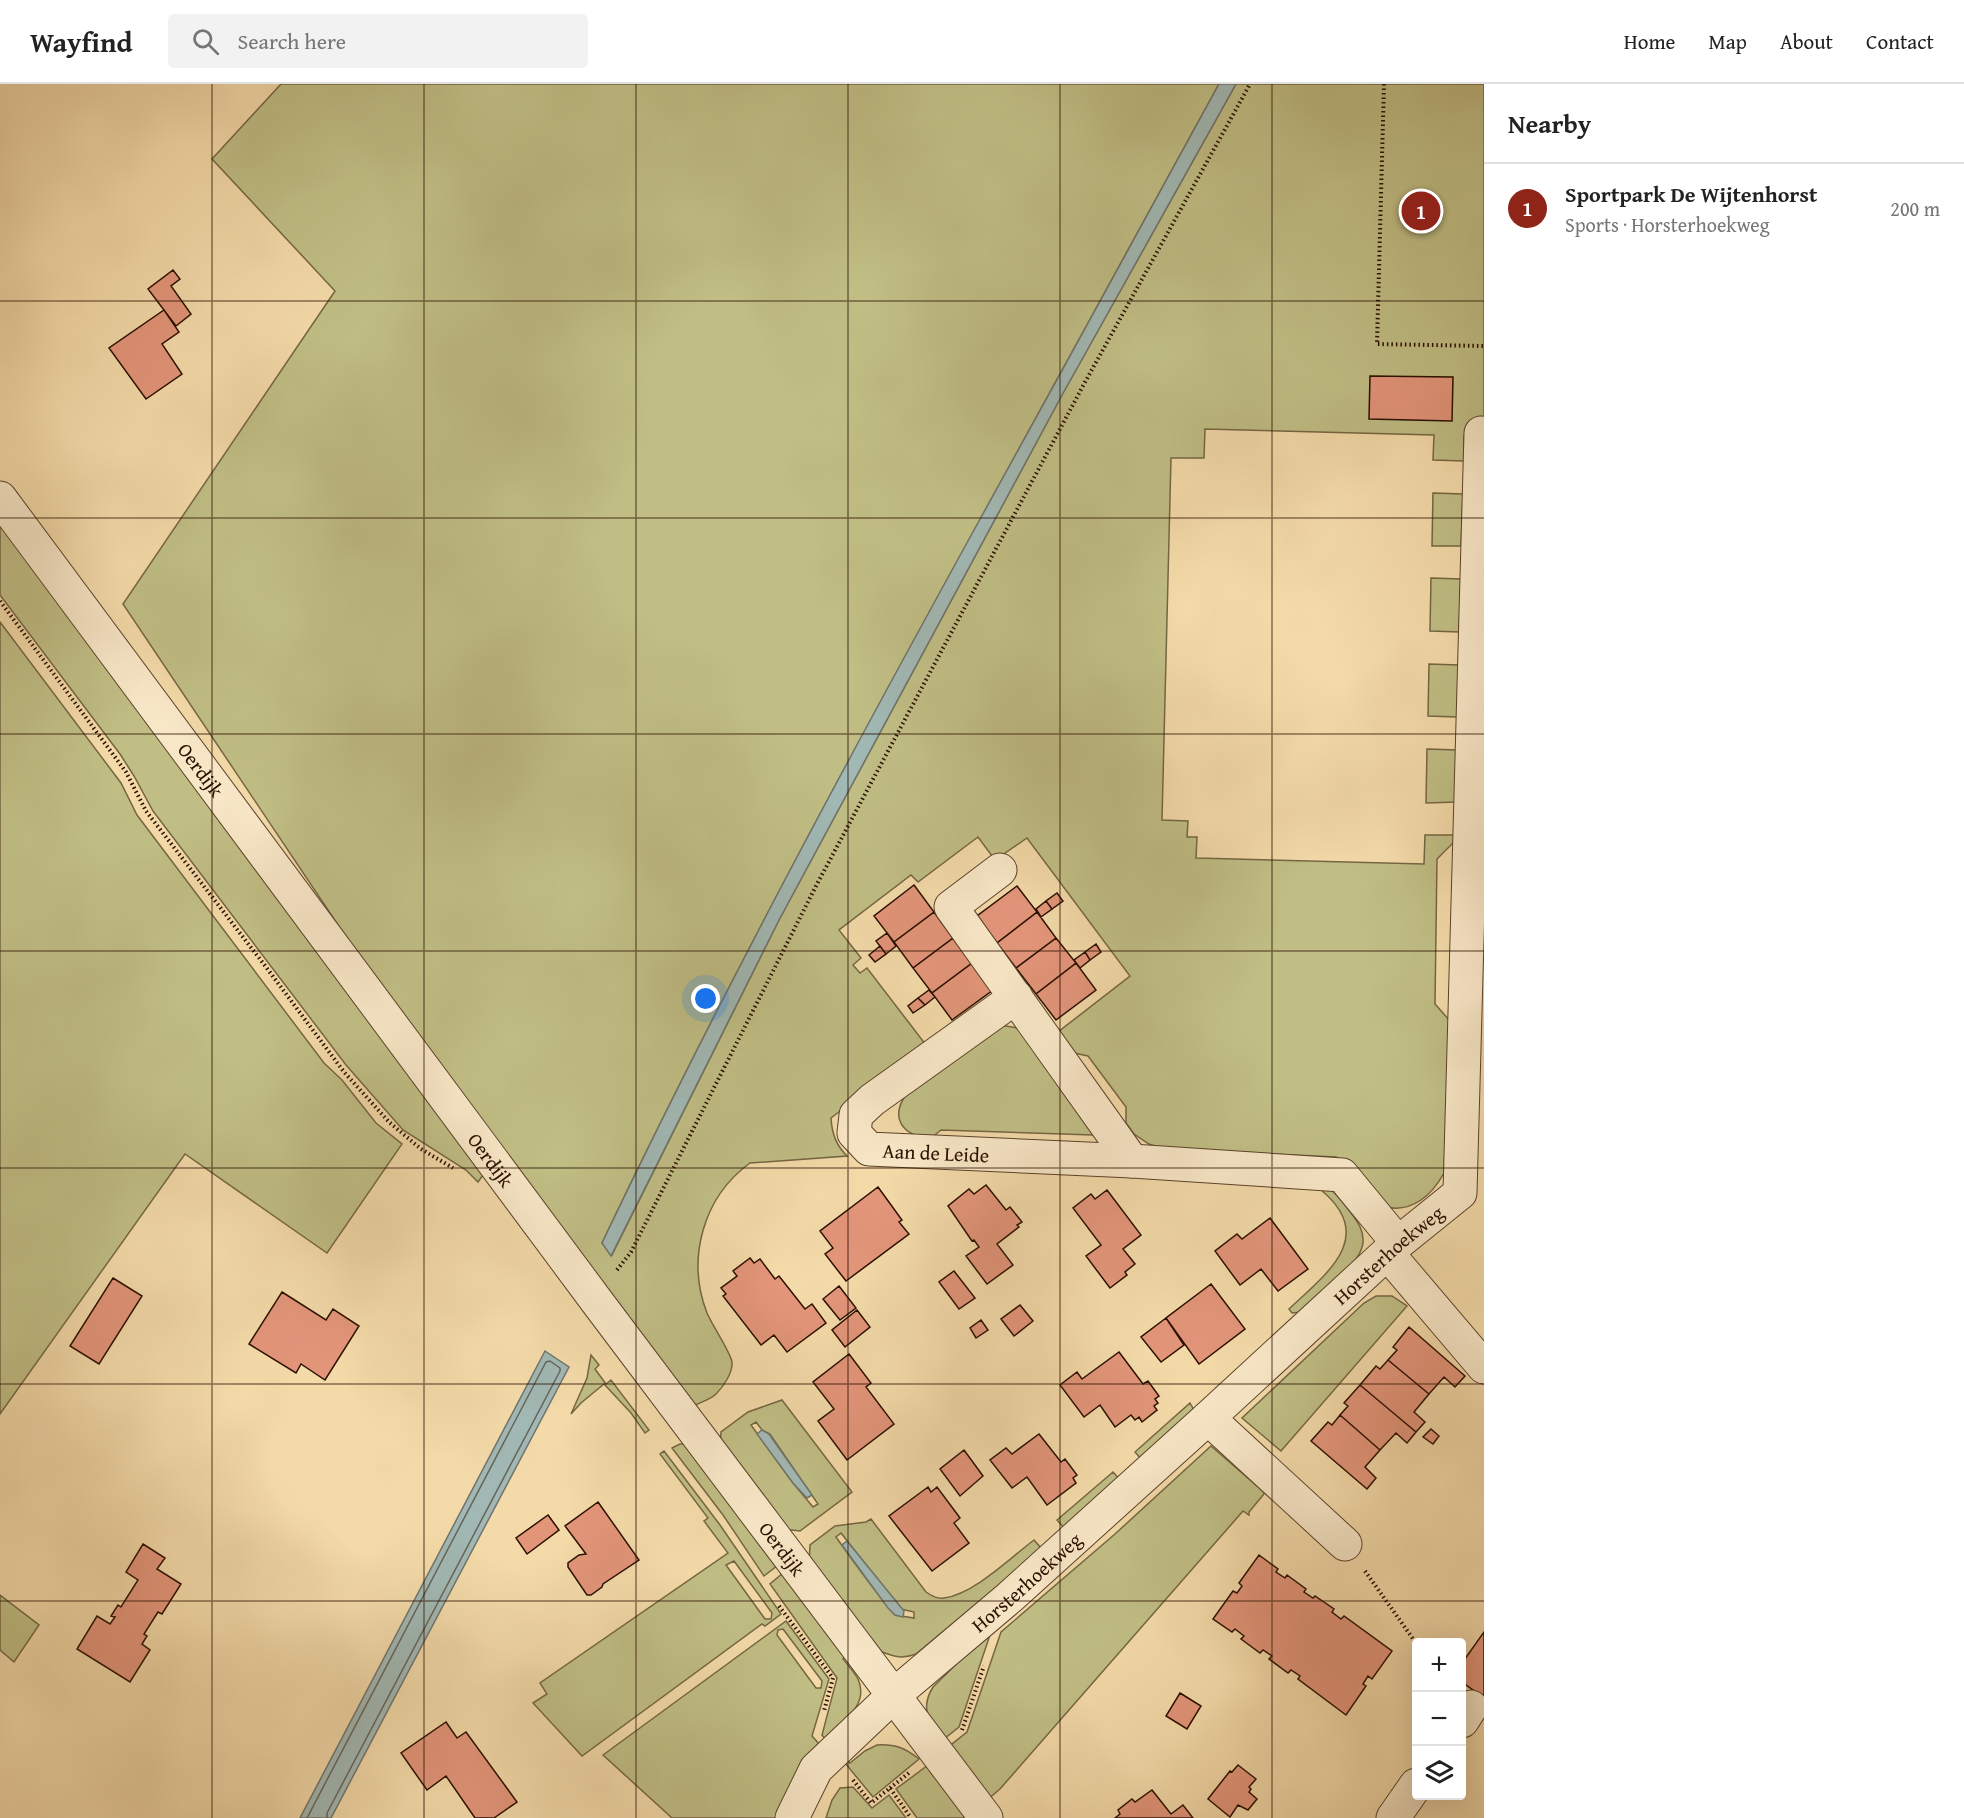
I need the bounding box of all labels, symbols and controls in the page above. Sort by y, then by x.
search box [168,14,588,68]
text: Wayfind [30,21,132,62]
icon: search [189,25,222,58]
text: Search here [237,25,346,57]
text: Home [1624,26,1675,57]
text: Map [1708,26,1747,57]
text: About [1780,26,1833,57]
text: Contact [1866,26,1934,57]
text: Nearby [1508,104,1591,143]
text: Sportpark De Wijtenhorst [1565,178,1817,210]
pin: 1 [1402,188,1440,234]
text: 1 [1522,194,1533,223]
text: 200 m [1890,194,1940,223]
text: Sports · Horsterhoekweg [1565,210,1770,239]
street label: Oerdijk [172,736,232,803]
your location [691,984,720,1013]
street label: Oerdijk [461,1126,522,1193]
street label: Aan de Leide [882,1135,990,1169]
street label: Horsterhoekweg [1326,1198,1449,1311]
street label: Oerdijk [753,1515,813,1582]
street label: Horsterhoekweg [965,1525,1088,1639]
map controls [1412,1638,1466,1800]
button: + [1412,1638,1466,1692]
button: − [1412,1692,1466,1746]
button: layers [1412,1746,1466,1800]

